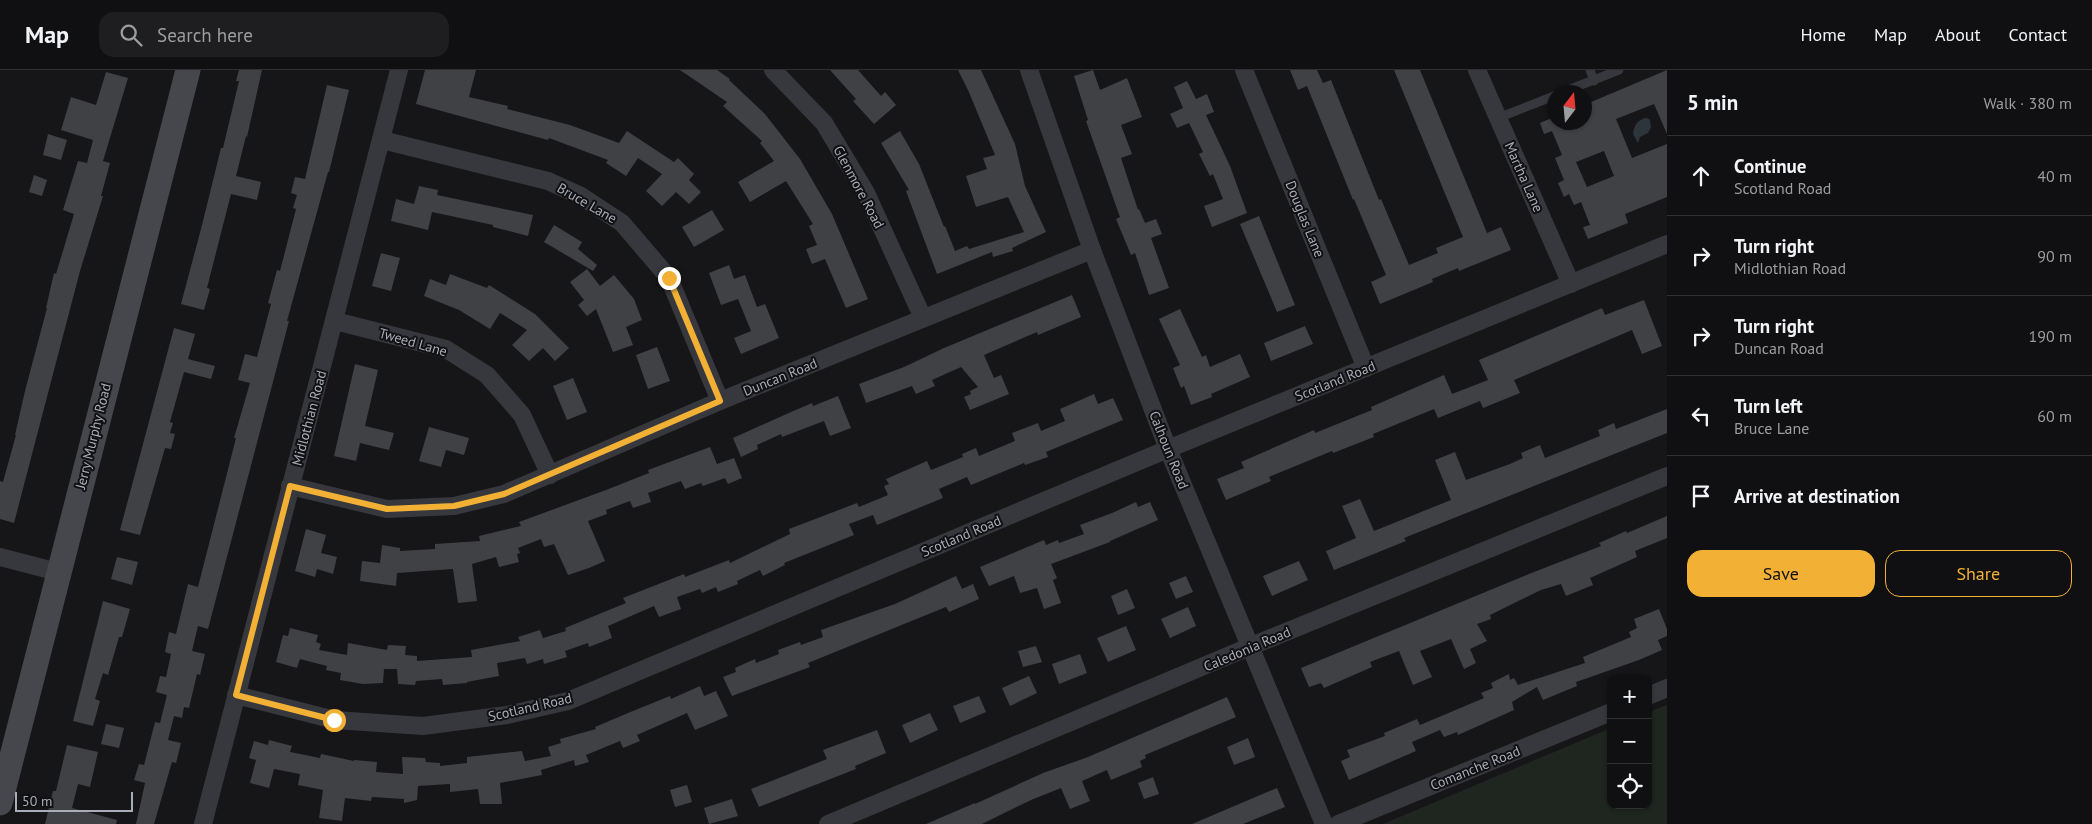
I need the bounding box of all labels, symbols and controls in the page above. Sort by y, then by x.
search box [99,12,449,57]
text: Map [25,19,69,50]
icon: search [117,21,145,49]
text: Search here [157,23,253,47]
text: Home [1800,23,1846,46]
text: Map [1874,23,1907,46]
text: About [1935,23,1981,46]
text: Contact [2009,23,2067,46]
north arrow [1547,85,1592,130]
text: 5 min [1687,89,1738,116]
text: Walk · 380 m [1983,93,2072,113]
street label: Martha Lane [1501,139,1547,215]
street label: Glenmore Road [830,142,888,232]
text: Continue [1734,154,1806,178]
icon: ahead [1687,162,1715,190]
text: 40 m [2037,166,2072,186]
street label: Douglas Lane [1281,178,1329,260]
text: Scotland Road [1734,178,1831,198]
street label: Bruce Lane [554,179,620,227]
text: Turn right [1734,234,1814,258]
icon: right [1687,242,1715,270]
text: 90 m [2037,246,2072,266]
text: Midlothian Road [1734,258,1846,278]
route end [658,267,681,290]
text: Turn right [1734,314,1814,338]
icon: right [1687,322,1715,350]
street label: Tweed Lane [377,324,449,360]
text: 190 m [2029,326,2072,346]
text: Duncan Road [1734,338,1824,358]
street label: Duncan Road [740,354,820,400]
street label: Scotland Road [1292,357,1378,405]
street label: Midlothian Road [288,368,330,468]
street label: Jerry Murphy Road [71,381,115,492]
text: Turn left [1734,394,1803,418]
icon: left [1687,402,1715,430]
text: 60 m [2037,406,2072,426]
street label: Calhoun Road [1145,408,1193,492]
text: Bruce Lane [1734,418,1809,438]
icon: arrive [1687,482,1715,510]
text: Arrive at destination [1734,484,1900,508]
street label: Scotland Road [918,511,1004,561]
button: Save [1687,550,1875,597]
button: Share [1885,550,2072,597]
street label: Caledonia Road [1201,623,1293,675]
map controls [1607,674,1652,809]
button: + [1607,674,1652,719]
street label: Scotland Road [486,689,574,725]
route start [323,709,346,732]
button: − [1607,719,1652,764]
street label: Comanche Road [1427,742,1523,794]
button: locate [1607,764,1652,809]
scale bar [15,789,132,812]
text: 50 m [22,792,52,810]

